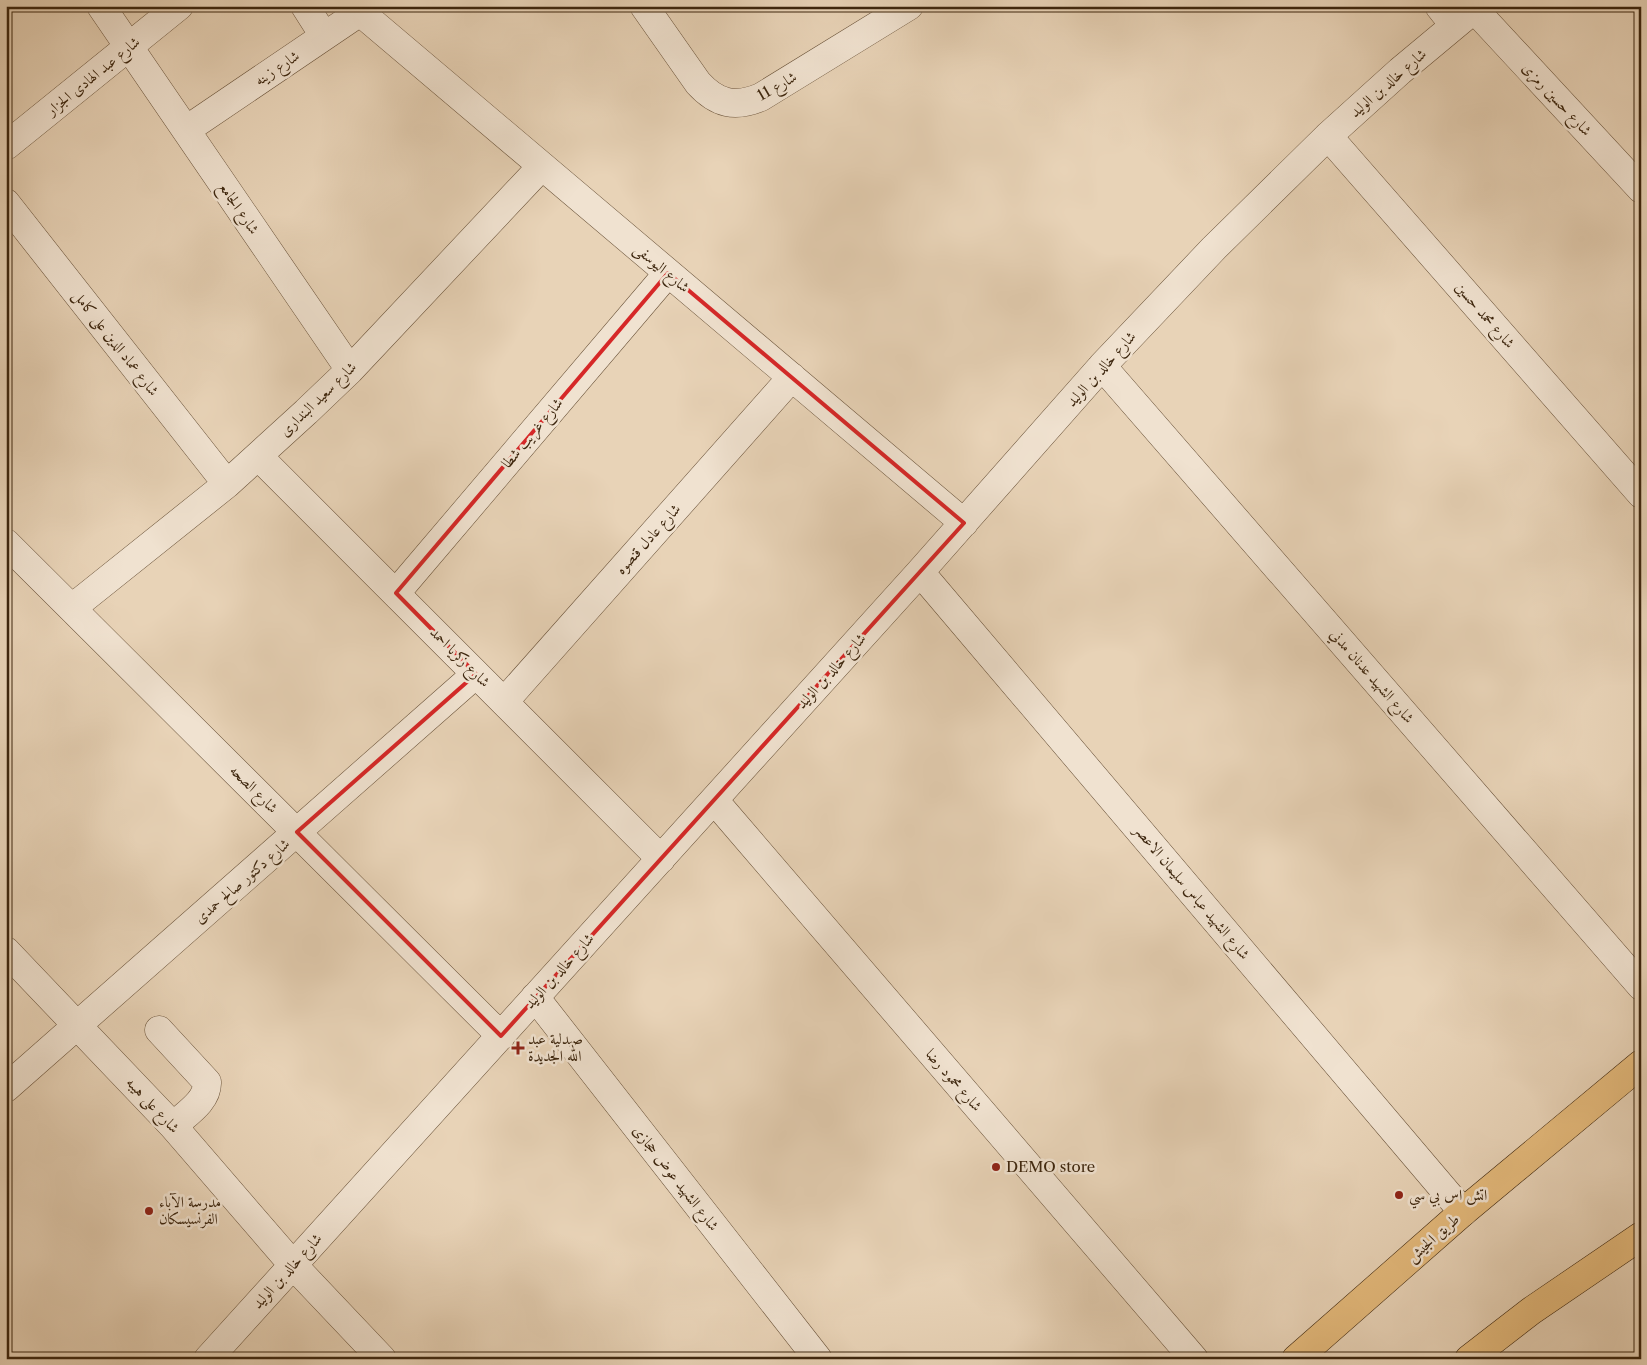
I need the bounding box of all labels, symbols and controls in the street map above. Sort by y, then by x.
street label: شارع عبد الهادى الجزار [41,32,146,124]
street label: شارع خالد بن الوليد [1345,44,1433,124]
street label: شارع زينه [251,46,305,93]
street label: شارع حسين رمزى [1516,58,1596,142]
street label: شارع 11 [754,67,802,108]
street label: شارع الجامع [211,178,264,240]
street label: شارع اليوسفى [628,239,694,299]
street label: شارع محمد حسين [1448,278,1519,354]
street label: شارع عماد الدين على كامل [66,286,164,402]
street label: شارع خالد بن الوليد [1062,327,1143,413]
street label: شارع سعيد البندارى [275,357,363,443]
street label: شارع غريب شطا [497,394,570,474]
street label: شارع عادل قنصوه [611,499,687,581]
street label: شارع زكريا احمد [423,622,495,694]
street label: شارع الشهيد عدنان مدني [1323,625,1419,729]
street label: شارع خالد بن الوليد [792,629,873,715]
street label: شارع الصحه [223,761,282,820]
street label: شارع الشهيد عباس سليمان الاعصر [1126,819,1254,966]
street label: شارع دكتور صالح حمدى [190,834,297,931]
street label: شارع خالد بن الوليد [520,929,601,1015]
place label: صيدلية عبد الله الجديدة [528,1029,583,1065]
marker: صيدلية عبد الله الجديدة [512,1042,524,1054]
street label: شارع محمود رضا [919,1044,987,1118]
street label: شارع على هيبه [120,1073,184,1139]
street label: شارع الشهيد عوض حجازى [626,1121,724,1237]
place label: DEMO store [1006,1157,1095,1176]
marker: DEMO store [990,1161,1002,1173]
place label: اتش اس بي سي [1409,1185,1487,1209]
marker: اتش اس بي سي [1393,1189,1405,1201]
place label: مدرسة الآباء الفرنسيسكان [159,1192,221,1229]
marker: مدرسة الآباء الفرنسيسكان [143,1205,155,1217]
street label: طريق الجيش [1402,1209,1464,1267]
street label: شارع خالد بن الوليد [248,1229,329,1315]

